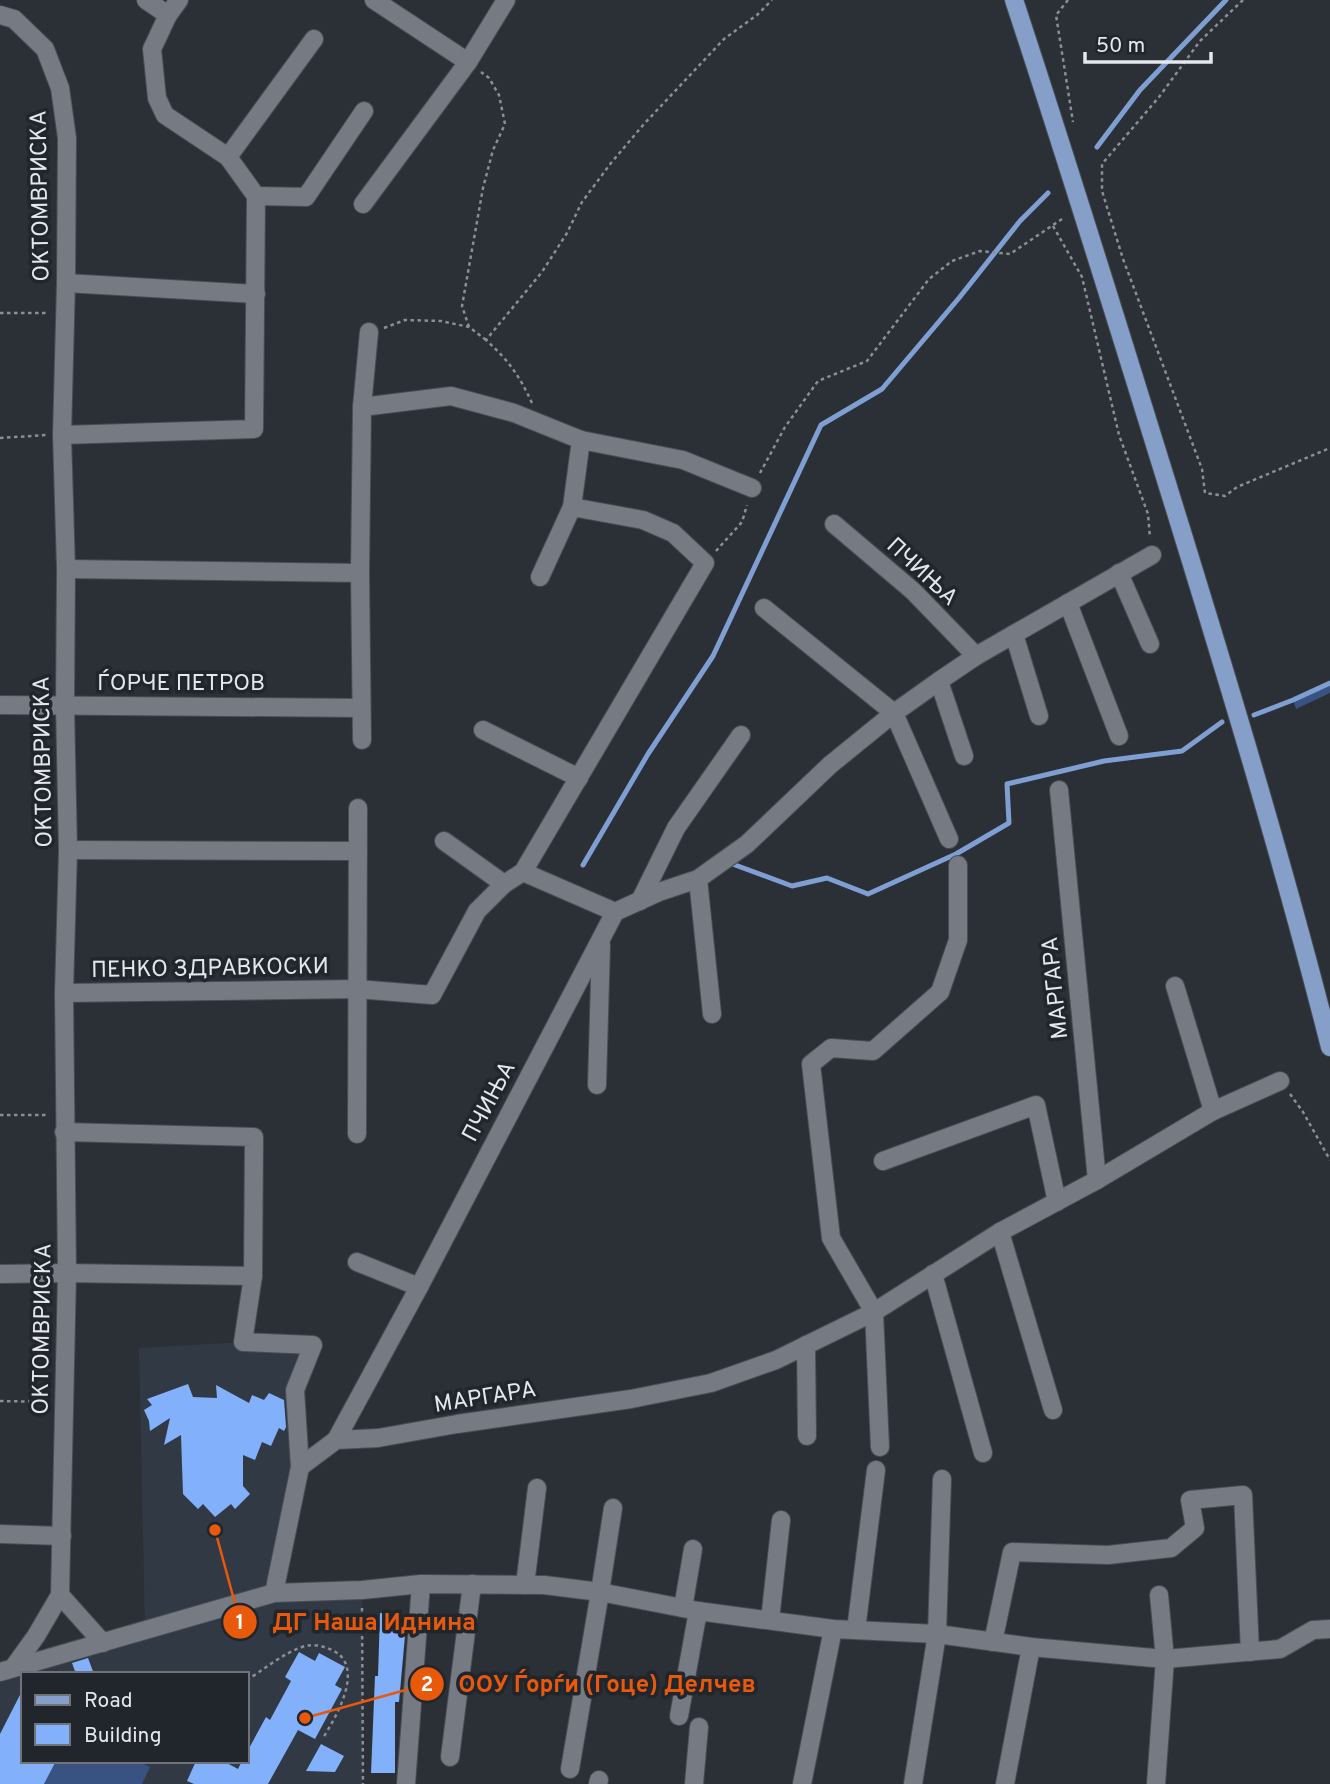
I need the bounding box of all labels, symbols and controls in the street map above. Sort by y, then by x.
scale bar [1085,21,1211,65]
text: 50 m [1096,33,1145,60]
street label: ОКТОМВРИСКА [26,110,57,282]
street label: ПЧИЊА [879,532,963,613]
street label: ЃОРЧЕ ПЕТРОВ [97,669,265,699]
street label: ОКТОМВРИСКА [29,676,60,848]
street label: МАРГАРА [1037,935,1076,1041]
street label: ПЕНКО ЗДРАВКОСКИ [91,953,329,986]
street label: ПЧИЊА [457,1057,524,1148]
street label: ОКТОМВРИСКА [28,1243,59,1415]
street label: МАРГАРА [432,1376,539,1421]
callout: ДГ Наша Иднина [223,1599,489,1644]
text: ДГ Наша Иднина [272,1609,476,1639]
text: 1 [236,1610,244,1637]
callout: ООУ Ѓорѓи (Гоце) Делчев [409,1661,771,1706]
text: ООУ Ѓорѓи (Гоце) Делчев [458,1669,756,1701]
legend [21,1672,248,1763]
text: 2 [421,1672,433,1699]
text: Road [84,1688,133,1715]
text: Building [84,1723,162,1750]

